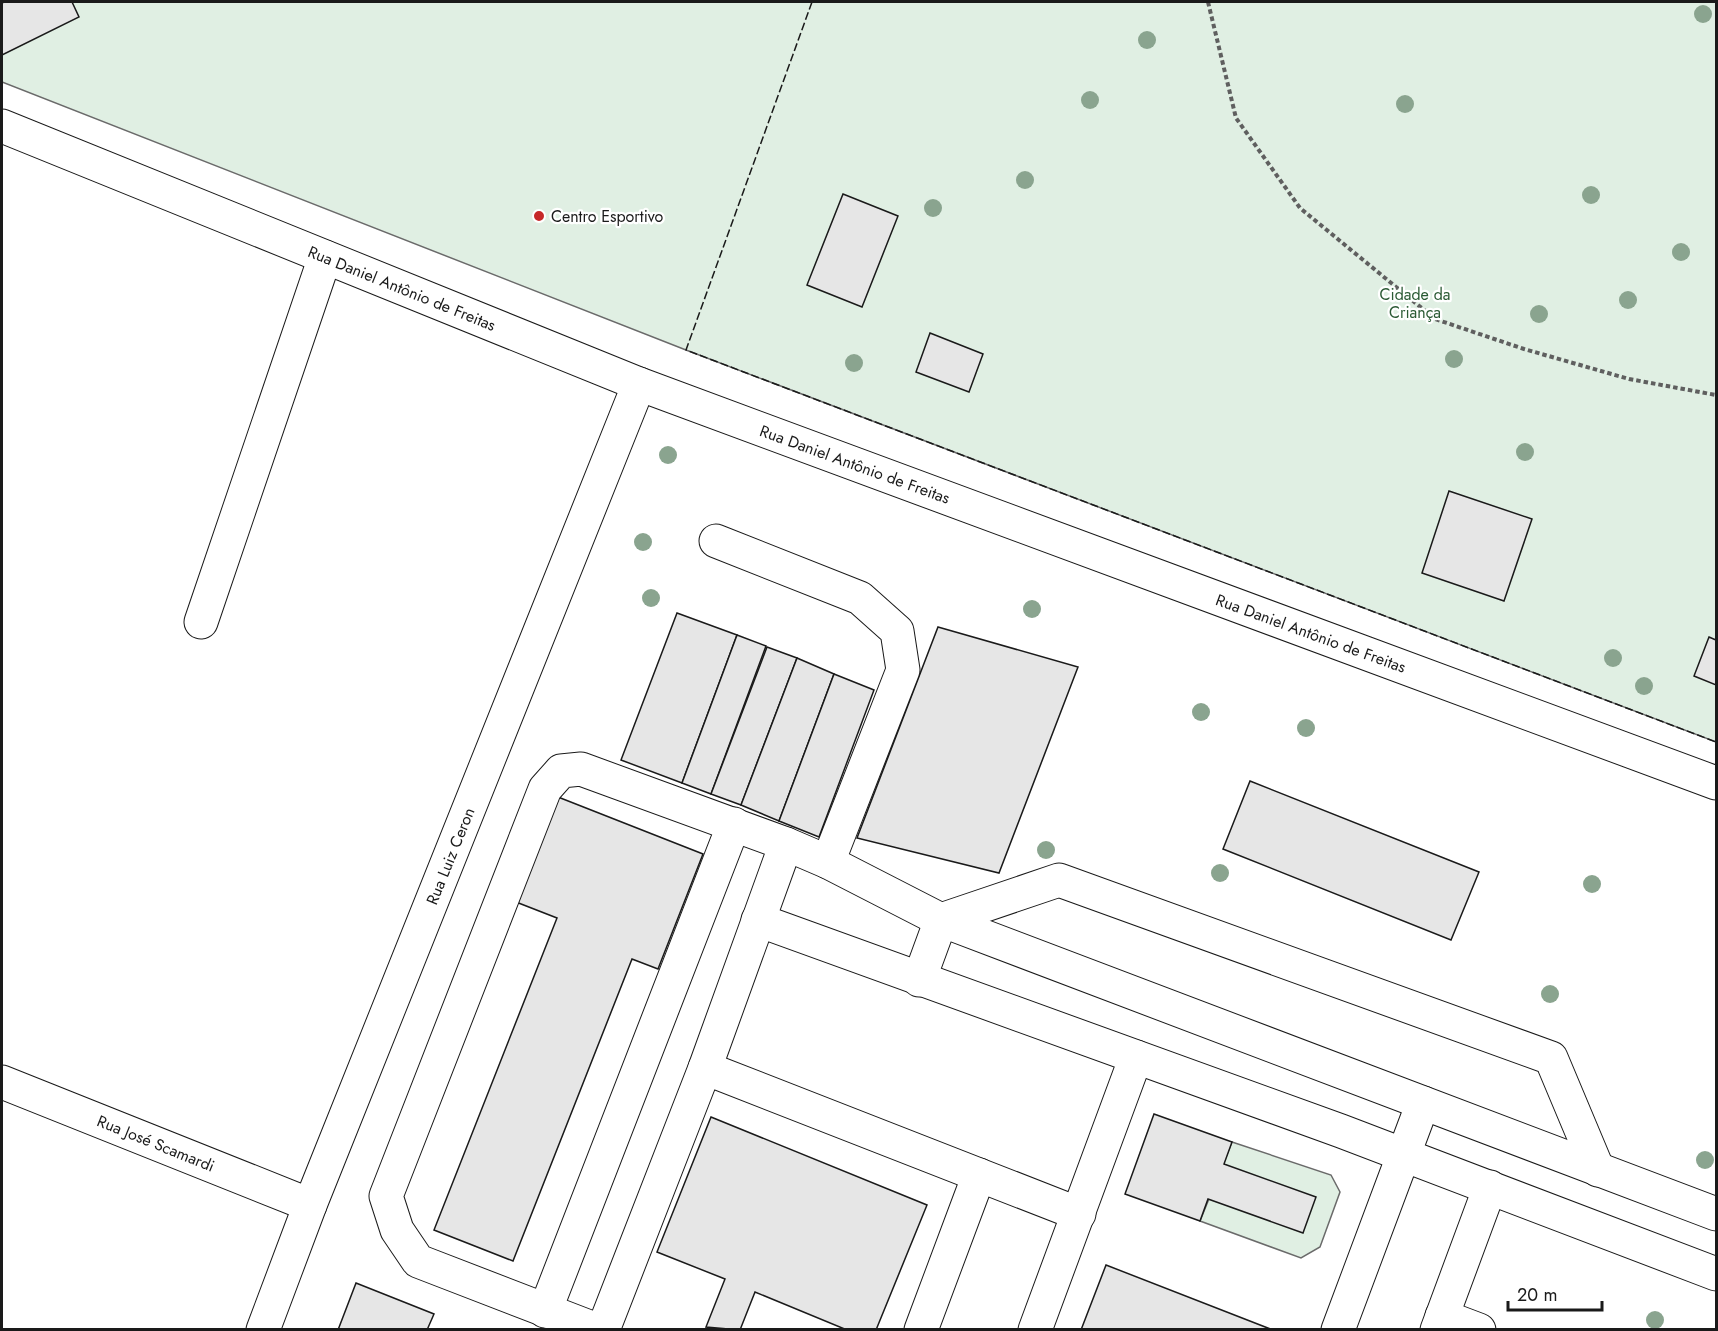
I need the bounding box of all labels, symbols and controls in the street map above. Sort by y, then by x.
place label: Centro Esportivo [551,205,664,228]
marker: Centro Esportivo [532,209,546,223]
street label: Rua Daniel Antônio de Freitas [304,240,499,337]
park label: Cidade da Criança [1380,283,1450,324]
street label: Rua Daniel Antônio de Freitas [757,419,953,510]
street label: Rua Daniel Antônio de Freitas [1213,588,1409,679]
street label: Rua Luiz Ceron [420,804,480,908]
street label: Rua José Scamardi [94,1109,218,1178]
scale bar [1508,1274,1602,1312]
text: 20 m [1517,1282,1557,1308]

